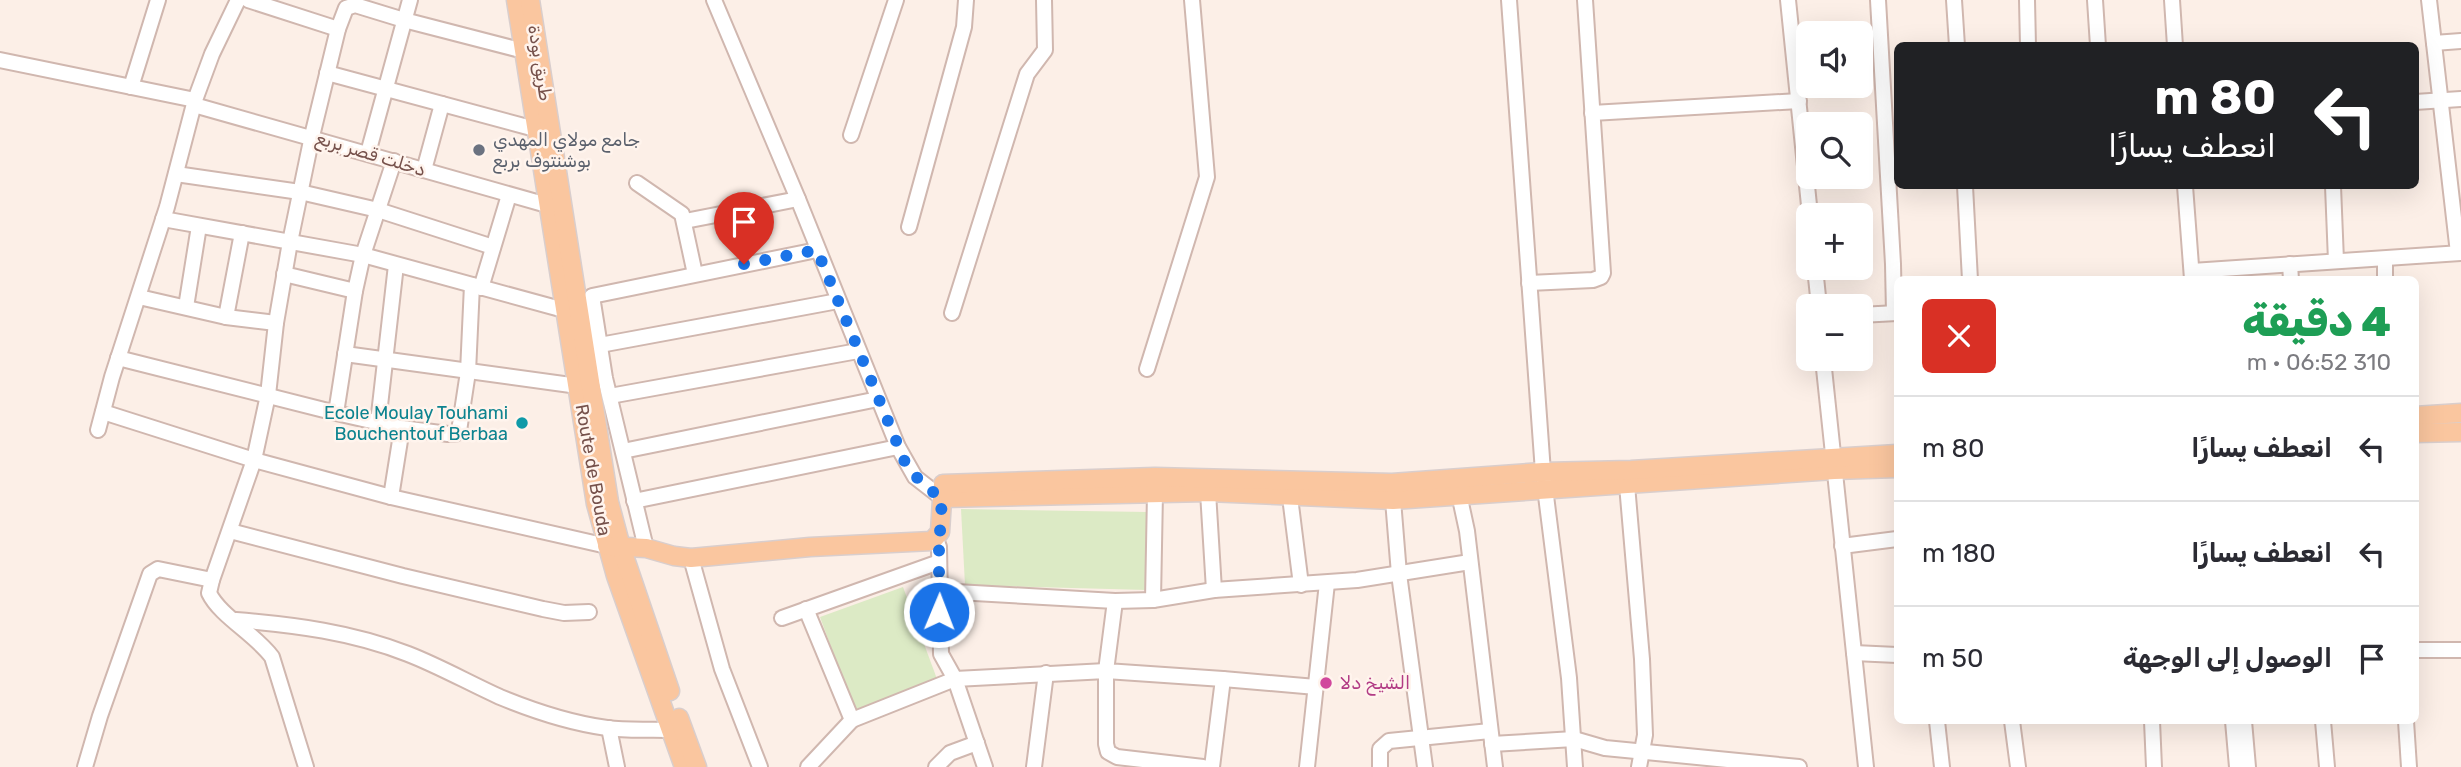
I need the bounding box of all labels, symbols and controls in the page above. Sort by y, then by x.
map controls [1796,21,1873,371]
button: sound [1796,21,1873,98]
street label: طريق بودة [523,23,557,103]
text: 80 m [2154,68,2276,126]
icon: left [2300,70,2391,161]
button: search [1796,112,1873,189]
street label: دخلت قصر بربع [313,127,428,183]
text: انعطف يسارًا [2108,127,2276,165]
place label: جامع مولاي المهدي بوشنتوف بربع [493,129,640,174]
marker: جامع مولاي المهدي بوشنتوف بربع [471,142,487,158]
pin [714,192,774,264]
icon: arrive [725,203,763,241]
button: + [1796,203,1873,280]
button: − [1796,294,1873,371]
text: 4 دقيقة [2242,297,2391,347]
button: close [1922,299,1996,373]
text: 310 m · 06:52 [2247,348,2391,376]
place label: Ecole Moulay Touhami Bouchentouf Berbaa [324,402,508,445]
street label: Route de Bouda [571,402,615,538]
marker: Ecole Moulay Touhami Bouchentouf Berbaa [514,415,530,431]
icon: left [2353,430,2391,468]
text: 80 m [1922,433,1985,464]
text: انعطف يسارًا [2191,433,2332,464]
icon: left [2353,535,2391,573]
text: 180 m [1922,538,1996,569]
text: انعطف يسارًا [2191,538,2332,569]
position arrow [902,575,976,649]
icon: arrive [2353,640,2391,678]
text: 50 m [1922,643,1983,674]
text: الوصول إلى الوجهة [2123,643,2332,674]
place label: الشيخ دلا [1340,672,1410,696]
marker: الشيخ دلا [1318,675,1334,691]

